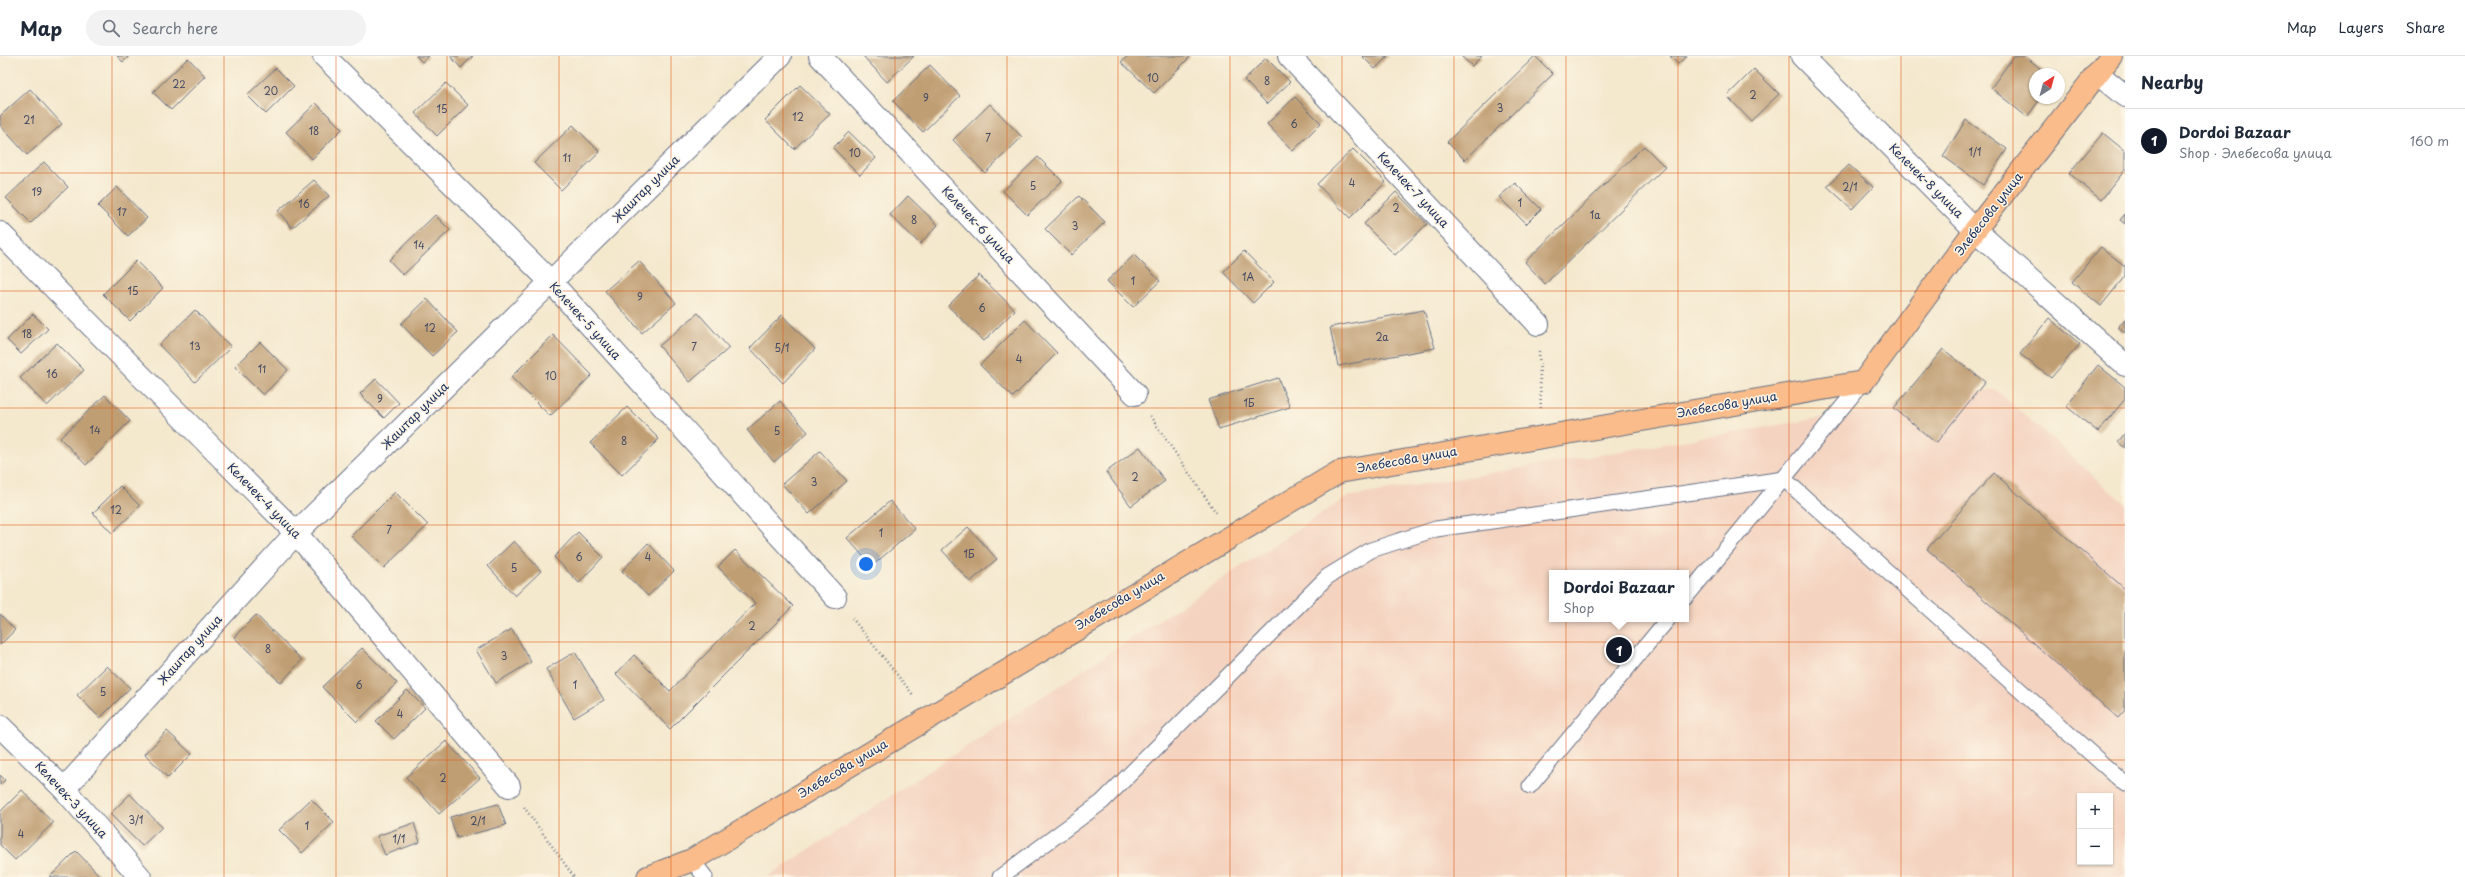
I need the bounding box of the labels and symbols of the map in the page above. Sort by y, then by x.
north arrow [2029,68,2065,104]
house number: 10 [1147,70,1159,85]
house number: 8 [1264,73,1270,88]
house number: 22 [172,76,186,91]
house number: 20 [264,83,278,98]
house number: 2 [1749,87,1757,102]
house number: 9 [923,90,929,105]
house number: 3 [1497,100,1503,115]
house number: 15 [437,101,447,116]
house number: 12 [792,109,804,124]
house number: 21 [23,112,35,127]
house number: 6 [1290,116,1298,131]
house number: 18 [309,123,319,138]
house number: 7 [985,130,991,145]
street label: Келечек-8 улица [1885,139,1968,222]
house number: 1/1 [1968,144,1982,159]
house number: 10 [849,145,861,160]
street label: Келечек-7 улица [1374,147,1454,232]
house number: 11 [563,150,571,165]
street label: Жаштар улица [607,150,683,226]
street label: Элебесова улица [1950,168,2027,259]
house number: 4 [1349,175,1356,190]
house number: 5 [1030,178,1036,193]
house number: 2/1 [1842,179,1858,194]
street label: Келечек-6 улица [938,182,1020,267]
house number: 19 [32,184,42,199]
house number: 1 [1518,195,1522,210]
house number: 16 [298,196,310,211]
house number: 2 [1392,200,1400,215]
house number: 17 [117,204,128,219]
house number: 1а [1590,207,1601,222]
house number: 8 [911,212,917,227]
house number: 3 [1072,218,1078,233]
house number: 14 [413,237,425,252]
house number: 1А [1242,269,1254,284]
house number: 1 [1131,273,1135,288]
street label: Келечек-5 улица [546,277,626,364]
house number: 15 [128,283,138,298]
house number: 9 [637,289,643,304]
house number: 6 [978,300,986,315]
house number: 12 [424,320,436,335]
house number: 18 [22,326,32,341]
house number: 2а [1375,329,1389,344]
house number: 13 [189,338,201,353]
house number: 7 [691,339,697,354]
house number: 5/1 [774,340,790,355]
house number: 4 [1016,351,1023,366]
house number: 11 [258,361,266,376]
house number: 16 [46,366,58,381]
house number: 10 [545,368,557,383]
street label: Жаштар улица [376,377,452,453]
street label: Элебесова улица [1675,386,1779,422]
house number: 9 [377,391,383,406]
house number: 1Б [1244,395,1255,410]
house number: 14 [89,422,101,437]
house number: 5 [774,423,780,438]
house number: 8 [621,433,627,448]
street label: Элебесова улица [1355,441,1459,477]
street label: Келечек-4 улица [224,458,306,543]
house number: 2 [1131,469,1139,484]
house number: 3 [811,474,817,489]
house number: 12 [110,502,122,517]
house number: 7 [386,522,392,537]
house number: 1 [879,525,883,540]
house number: 1Б [964,546,975,561]
house number: 6 [575,549,583,564]
house number: 4 [645,549,652,564]
your location [856,554,876,574]
house number: 5 [511,560,517,575]
street label: Элебесова улица [1071,566,1168,634]
street label: Жаштар улица [153,610,226,688]
house number: 2 [748,618,756,633]
pin: 1 [1606,635,1632,665]
house number: 8 [265,641,271,656]
house number: 3 [501,648,507,663]
house number: 6 [355,677,363,692]
house number: 1 [573,677,577,692]
house number: 5 [100,684,106,699]
house number: 4 [397,706,404,721]
street label: Элебесова улица [794,734,891,802]
street label: Келечек-3 улица [31,757,112,842]
house number: 2 [439,770,447,785]
house number: 3/1 [128,812,144,827]
house number: 2/1 [470,813,486,828]
house number: 1 [305,818,309,833]
house number: 4 [18,826,25,841]
house number: 1/1 [392,831,406,846]

